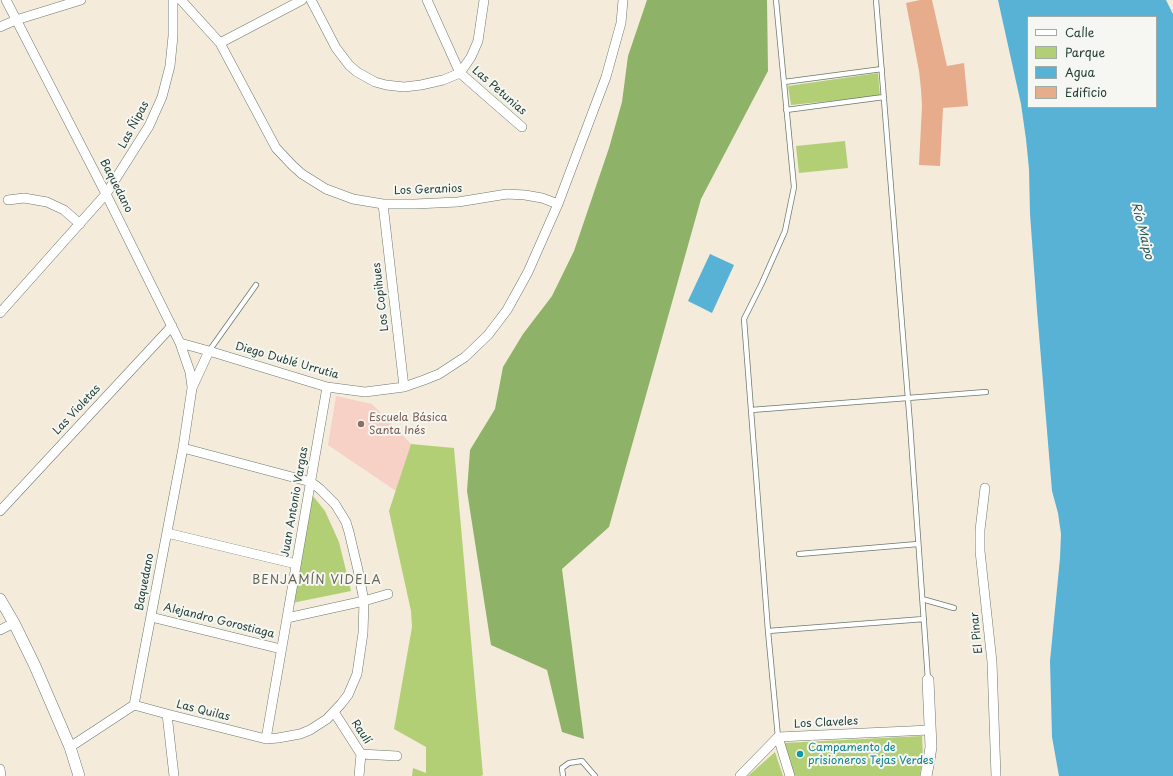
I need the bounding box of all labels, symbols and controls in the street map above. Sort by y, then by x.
legend [1027,16,1157,108]
text: Calle [1065,23,1094,41]
text: Parque [1065,43,1105,61]
text: Agua [1065,63,1095,81]
street label: Las Petunias [469,64,529,118]
text: Edificio [1065,83,1107,101]
street label: Las Ñipas [116,99,152,151]
street label: Baquedano [97,157,135,215]
street label: Los Geranios [394,182,462,198]
water label: Río Maipo [1128,201,1156,261]
street label: Los Copihues [370,262,392,332]
street label: Diego Dublé Urrutia [234,340,340,382]
street label: Las Violetas [51,382,103,438]
place label: Escuela Básica Santa Inés [369,411,447,437]
marker: Escuela Básica Santa Inés [356,419,366,429]
street label: Juan Antonio Vargas [279,446,311,558]
street label: Baquedano [133,552,157,612]
district label: BENJAMÍN VIDELA [253,574,381,588]
street label: Alejandro Gorostiaga [162,601,276,641]
street label: El Pinar [968,612,986,654]
street label: Las Quilas [175,698,231,724]
street label: Los Claveles [794,715,858,731]
street label: Raulí [348,717,374,747]
place label: Campamento de prisioneros Tejas Verdes [808,741,934,767]
marker: Campamento de prisioneros Tejas Verdes [795,749,805,759]

